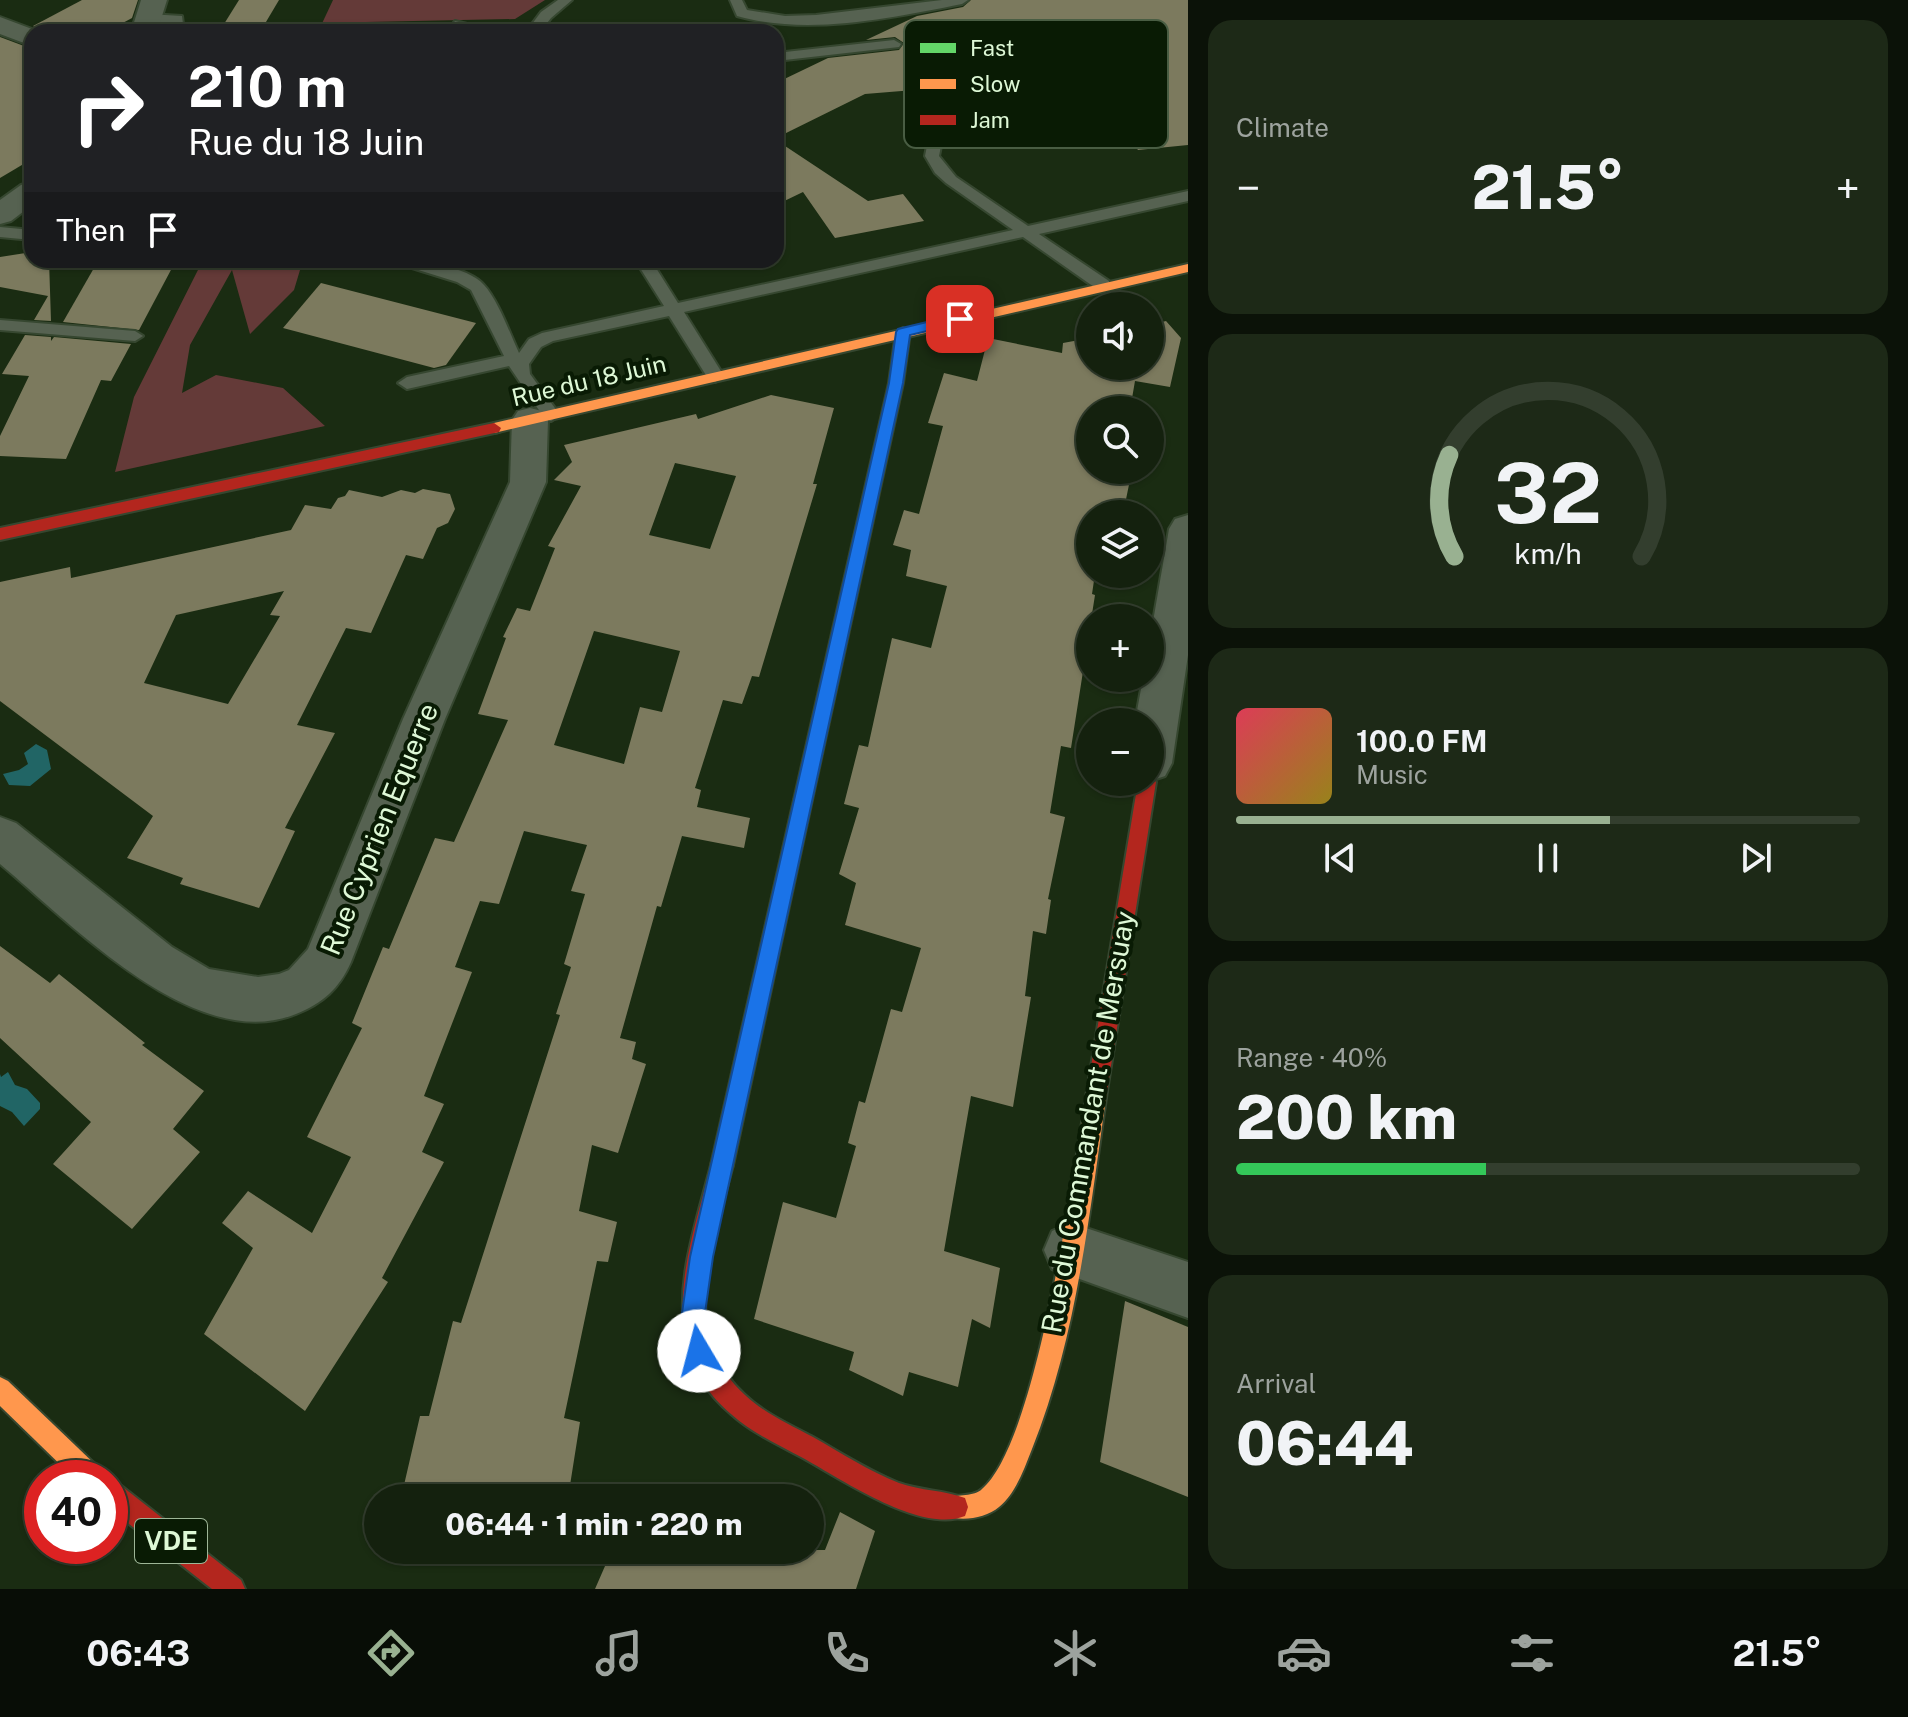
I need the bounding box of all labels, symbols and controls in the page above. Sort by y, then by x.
legend [904,20,1168,148]
text: Fast [970,35,1014,61]
text: 210 m [188,54,346,120]
icon: right [56,56,160,160]
text: Slow [970,71,1020,97]
text: Jam [970,107,1010,133]
text: Climate [1236,112,1329,143]
text: Rue du 18 Juin [188,121,424,163]
text: 21.5° [1472,152,1625,223]
text: − [1236,162,1260,214]
text: + [1836,162,1860,214]
icon: arrive [141,208,185,252]
text: Then [56,212,125,248]
pin [926,285,994,353]
map controls [1076,292,1164,796]
button: sound [1076,292,1164,380]
icon: arrive [938,297,982,341]
street label: Rue du 18 Juin [509,349,669,411]
button: search [1076,396,1164,484]
text: 32 [1494,443,1602,541]
button: layers [1076,500,1164,588]
text: km/h [1514,537,1582,570]
button: + [1076,604,1164,692]
street label: Rue Cyprien Equerre [313,698,444,960]
button: − [1076,708,1164,796]
text: 100.0 FM [1356,723,1488,759]
text: Music [1356,759,1428,790]
icon: previous [1318,836,1362,880]
icon: pause [1526,836,1570,880]
icon: next [1734,836,1778,880]
street label: Rue du Commandant de Mersuay [1034,908,1141,1335]
text: Range · 40% [1236,1042,1387,1073]
text: 200 km [1236,1082,1457,1153]
position arrow [657,1309,741,1393]
text: Arrival [1236,1368,1316,1399]
text: 06:44 [1236,1408,1414,1479]
speed limit sign: 40 [24,1460,128,1564]
text: 06:44 · 1 min · 220 m [445,1506,743,1542]
road number: VDE [135,1519,207,1563]
icon: directions [363,1625,419,1681]
icon: music [591,1625,647,1681]
icon: phone [819,1625,875,1681]
icon: climate [1047,1625,1103,1681]
icon: car [1276,1625,1332,1681]
icon: filters [1504,1625,1560,1681]
text: 06:43 [86,1632,190,1674]
text: 21.5° [1732,1632,1822,1674]

